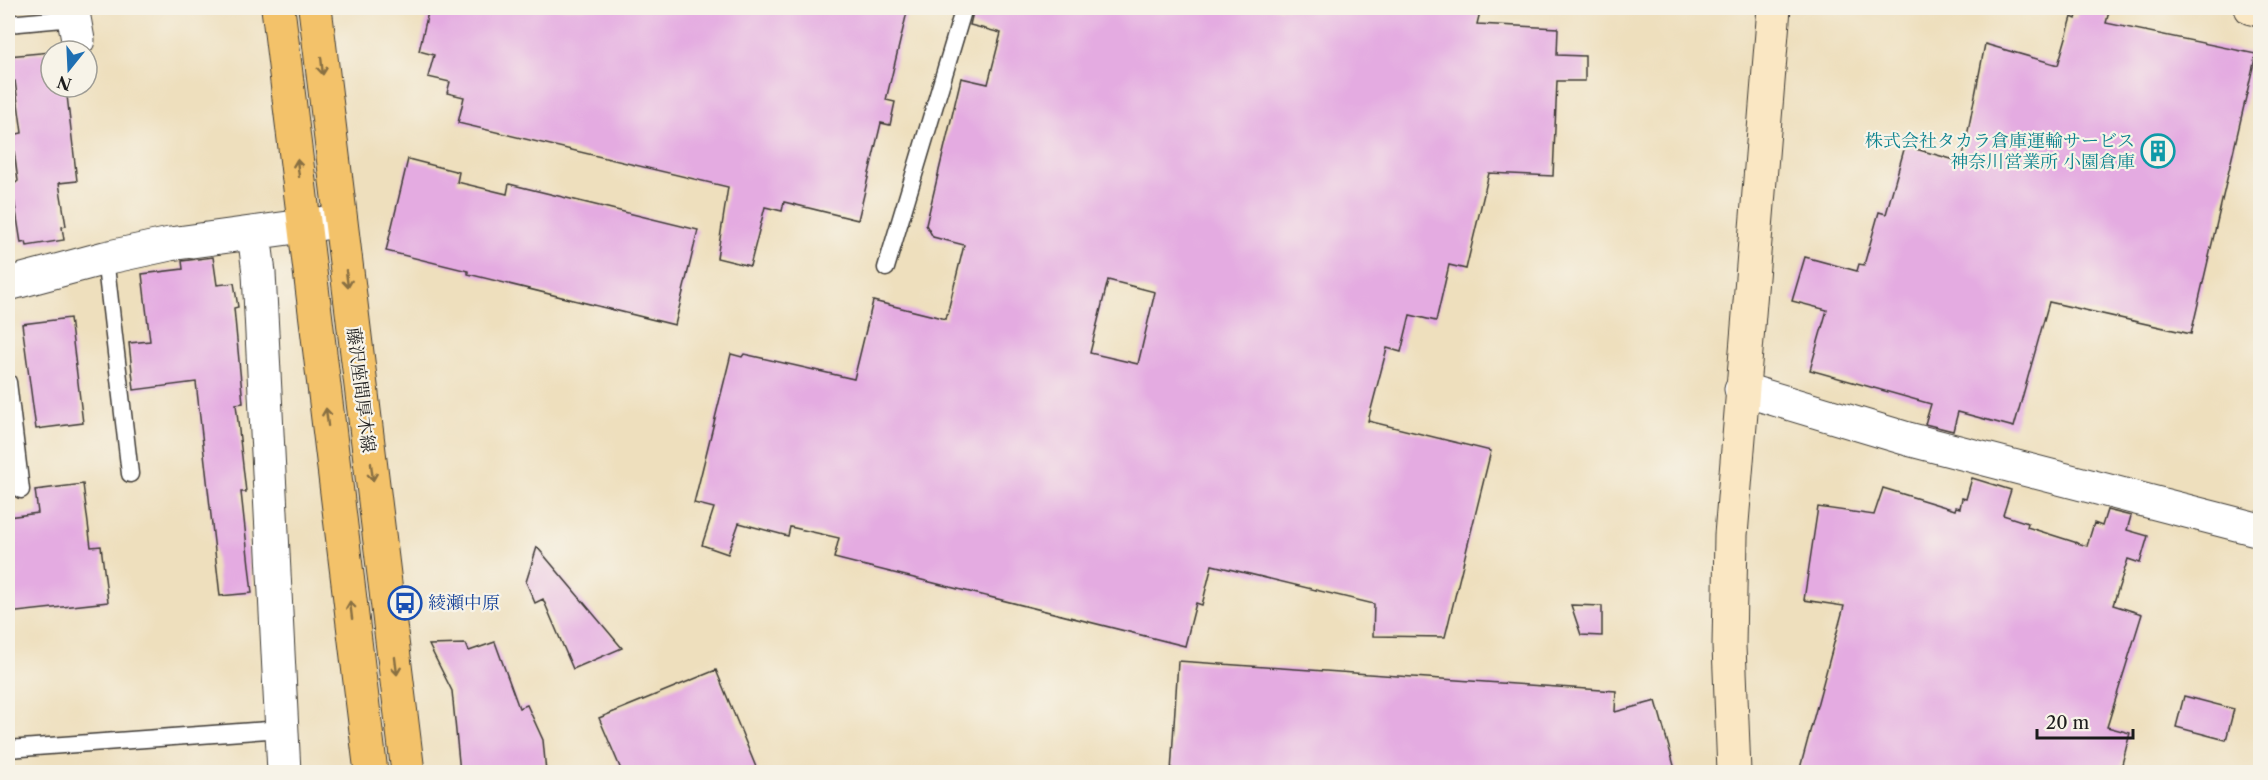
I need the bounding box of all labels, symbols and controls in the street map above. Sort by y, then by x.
north arrow [39,39,99,99]
one-way arrow [317,55,328,75]
text: N [55,72,74,95]
place label: 株式会社タカラ倉庫運輸サービス 神奈川営業所 小園倉庫 [1865,130,2135,173]
building icon: 株式会社タカラ倉庫運輸サービス 神奈川営業所 小園倉庫 [2140,133,2176,169]
one-way arrow [292,159,303,178]
one-way arrow [342,268,353,288]
street label: 藤沢座間厚木線 [342,326,380,454]
one-way arrow [322,407,333,427]
one-way arrow [366,462,377,482]
bus stop icon: 綾瀬中原 [387,585,423,621]
place label: 綾瀬中原 [428,592,500,614]
one-way arrow [346,601,357,621]
one-way arrow [391,655,402,675]
scale bar [2037,702,2133,740]
text: 20 m [2046,712,2090,734]

